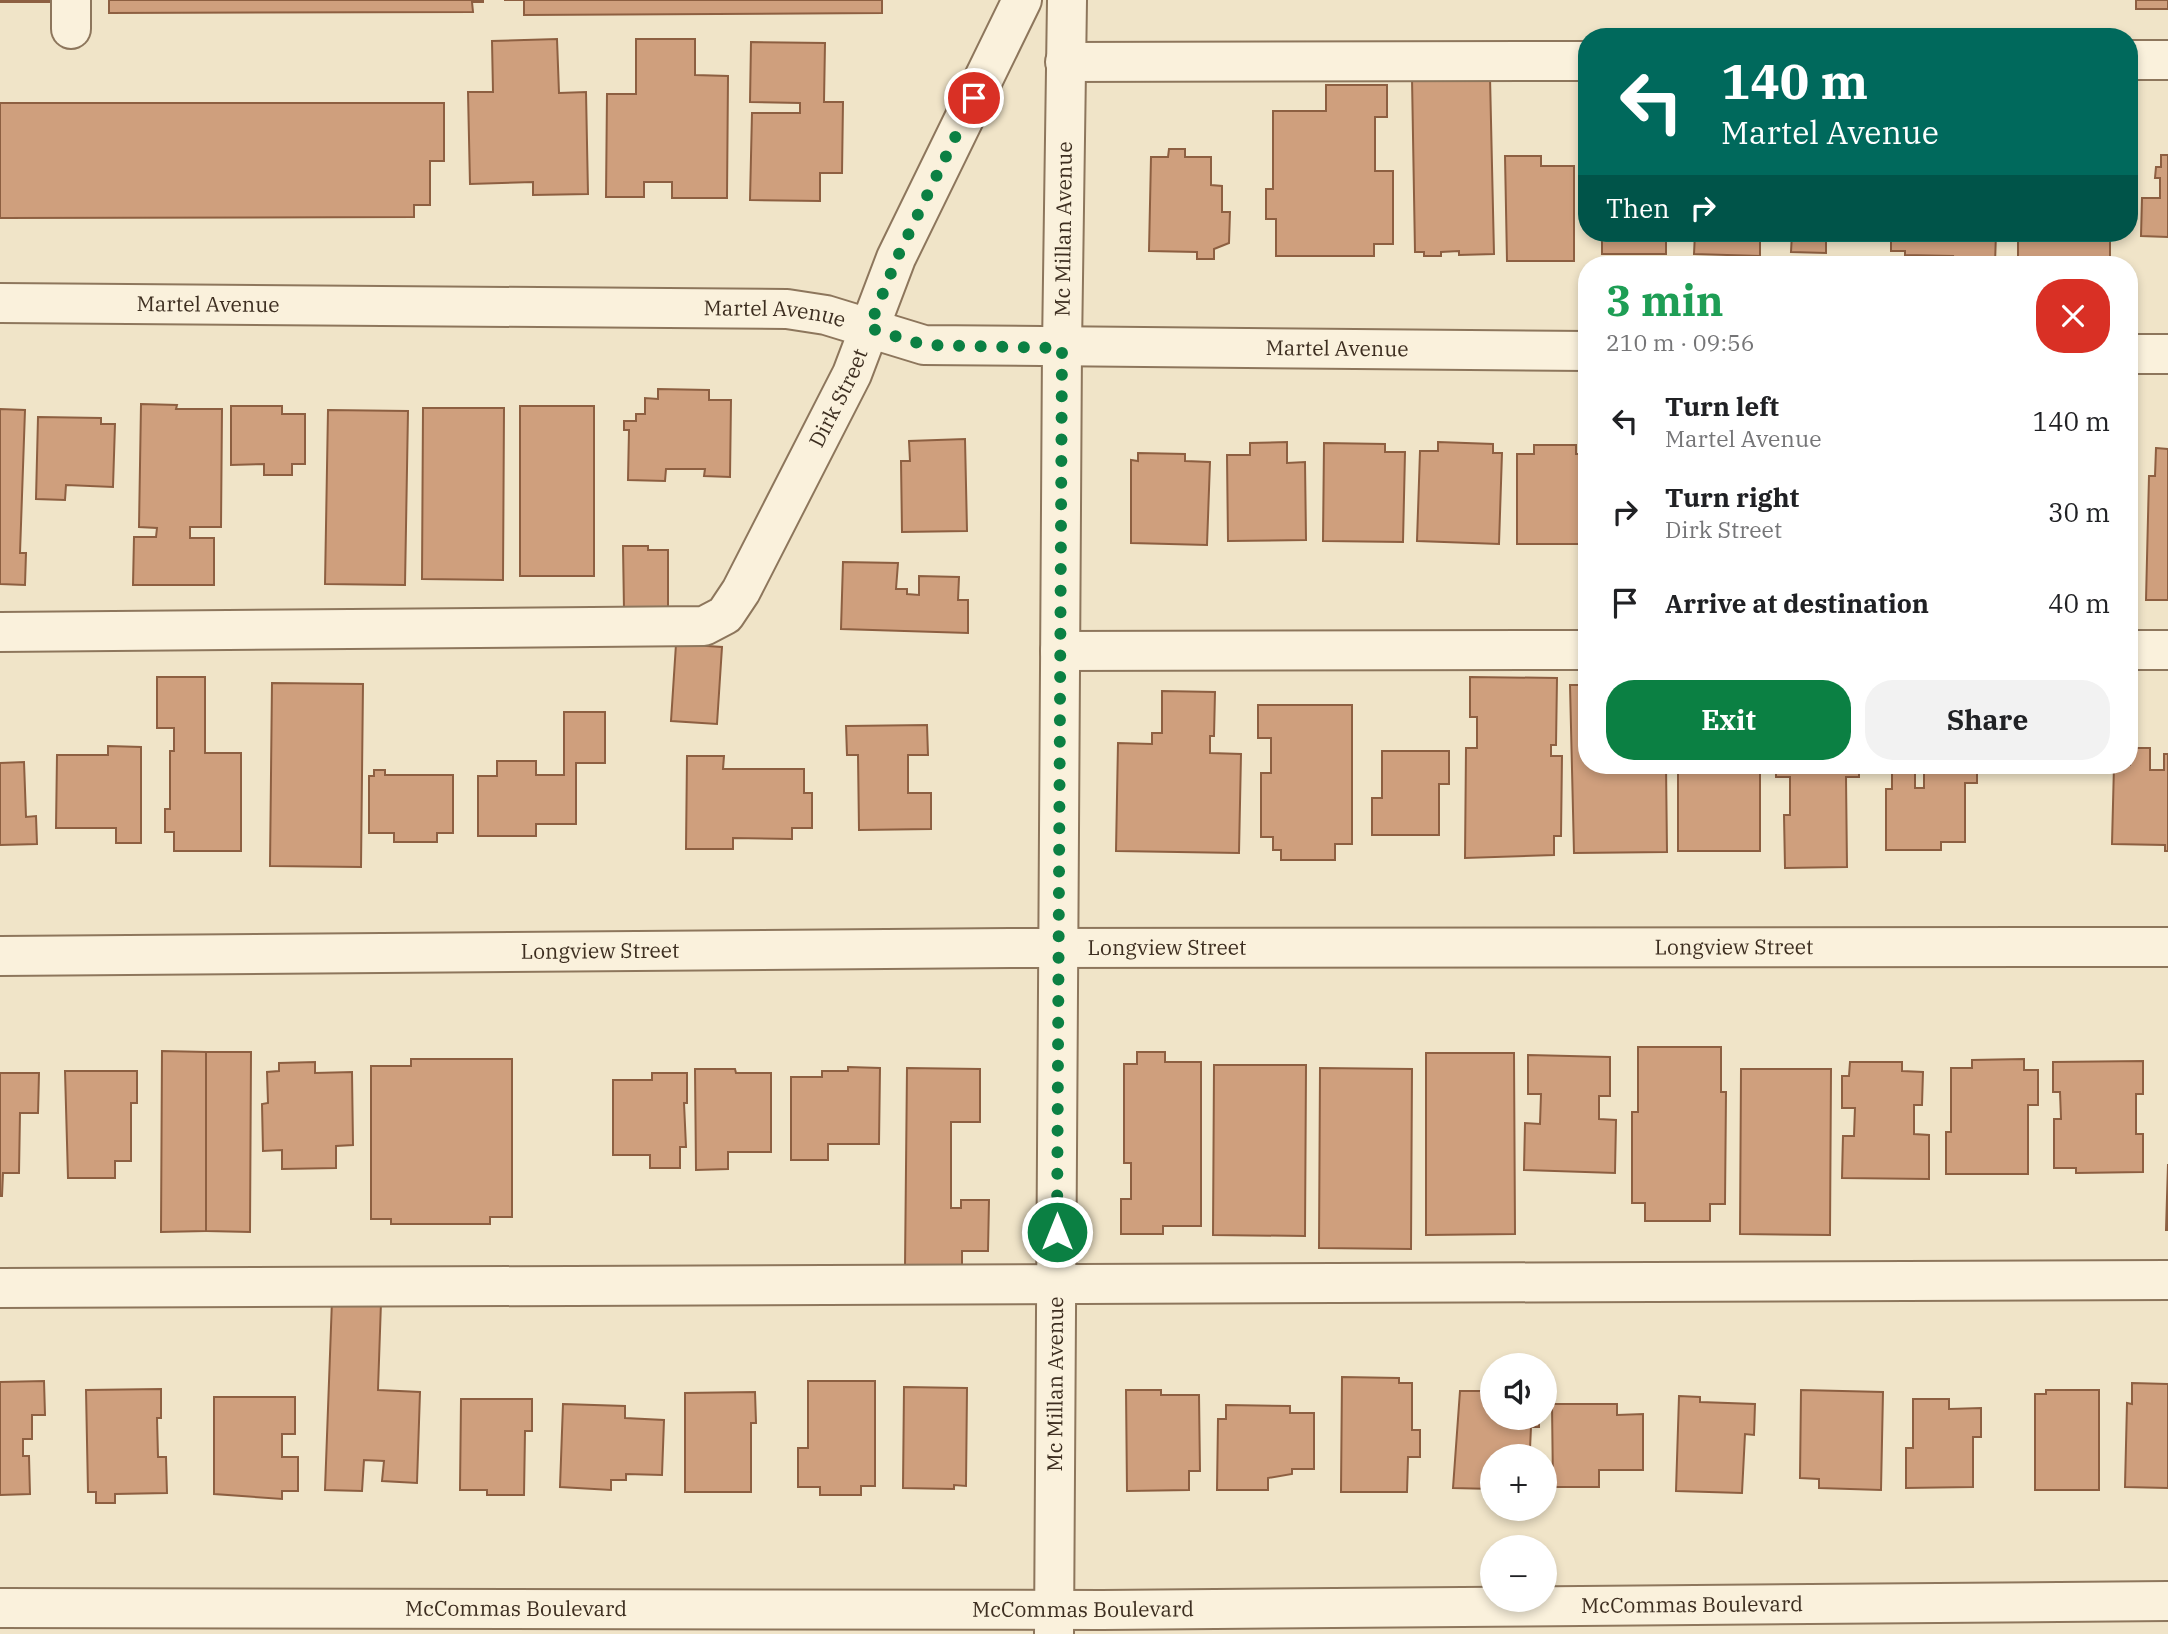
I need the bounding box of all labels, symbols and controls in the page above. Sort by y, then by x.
text: 140 m [1721,49,1868,112]
icon: left [1606,56,1697,147]
pin [944,68,1004,128]
icon: arrive [955,79,993,117]
text: Martel Avenue [1721,111,1939,153]
street label: Mc Millan Avenue [1047,141,1078,317]
icon: right [1684,189,1722,227]
text: Then [1606,191,1670,225]
text: 3 min [1606,273,1724,328]
button: close [2036,279,2110,353]
street label: Martel Avenue [136,289,280,318]
street label: Martel Avenue [703,293,850,333]
text: 210 m · 09:56 [1606,327,1755,357]
street label: Martel Avenue [1265,333,1409,362]
street label: Dirk Street [802,344,873,452]
text: Turn left [1665,389,1779,423]
icon: left [1606,402,1644,440]
text: 140 m [2032,404,2110,438]
text: Martel Avenue [1665,423,1822,453]
text: Turn right [1665,480,1799,514]
icon: right [1606,493,1644,531]
text: 30 m [2048,495,2110,529]
text: Dirk Street [1665,514,1782,544]
icon: arrive [1606,584,1644,622]
text: Arrive at destination [1665,586,1929,620]
text: 40 m [2048,586,2110,620]
button: Exit [1606,680,1851,760]
button: Share [1865,680,2110,760]
street label: Longview Street [1655,932,1813,960]
street label: Longview Street [1088,933,1246,961]
street label: Longview Street [520,936,679,965]
position arrow [1020,1195,1094,1269]
street label: Mc Millan Avenue [1040,1296,1069,1472]
map controls [1480,1353,1557,1612]
button: sound [1480,1353,1557,1430]
button: + [1480,1444,1557,1521]
button: − [1480,1535,1557,1612]
street label: McCommas Boulevard [1581,1589,1803,1619]
street label: McCommas Boulevard [405,1594,627,1622]
street label: McCommas Boulevard [972,1594,1194,1623]

